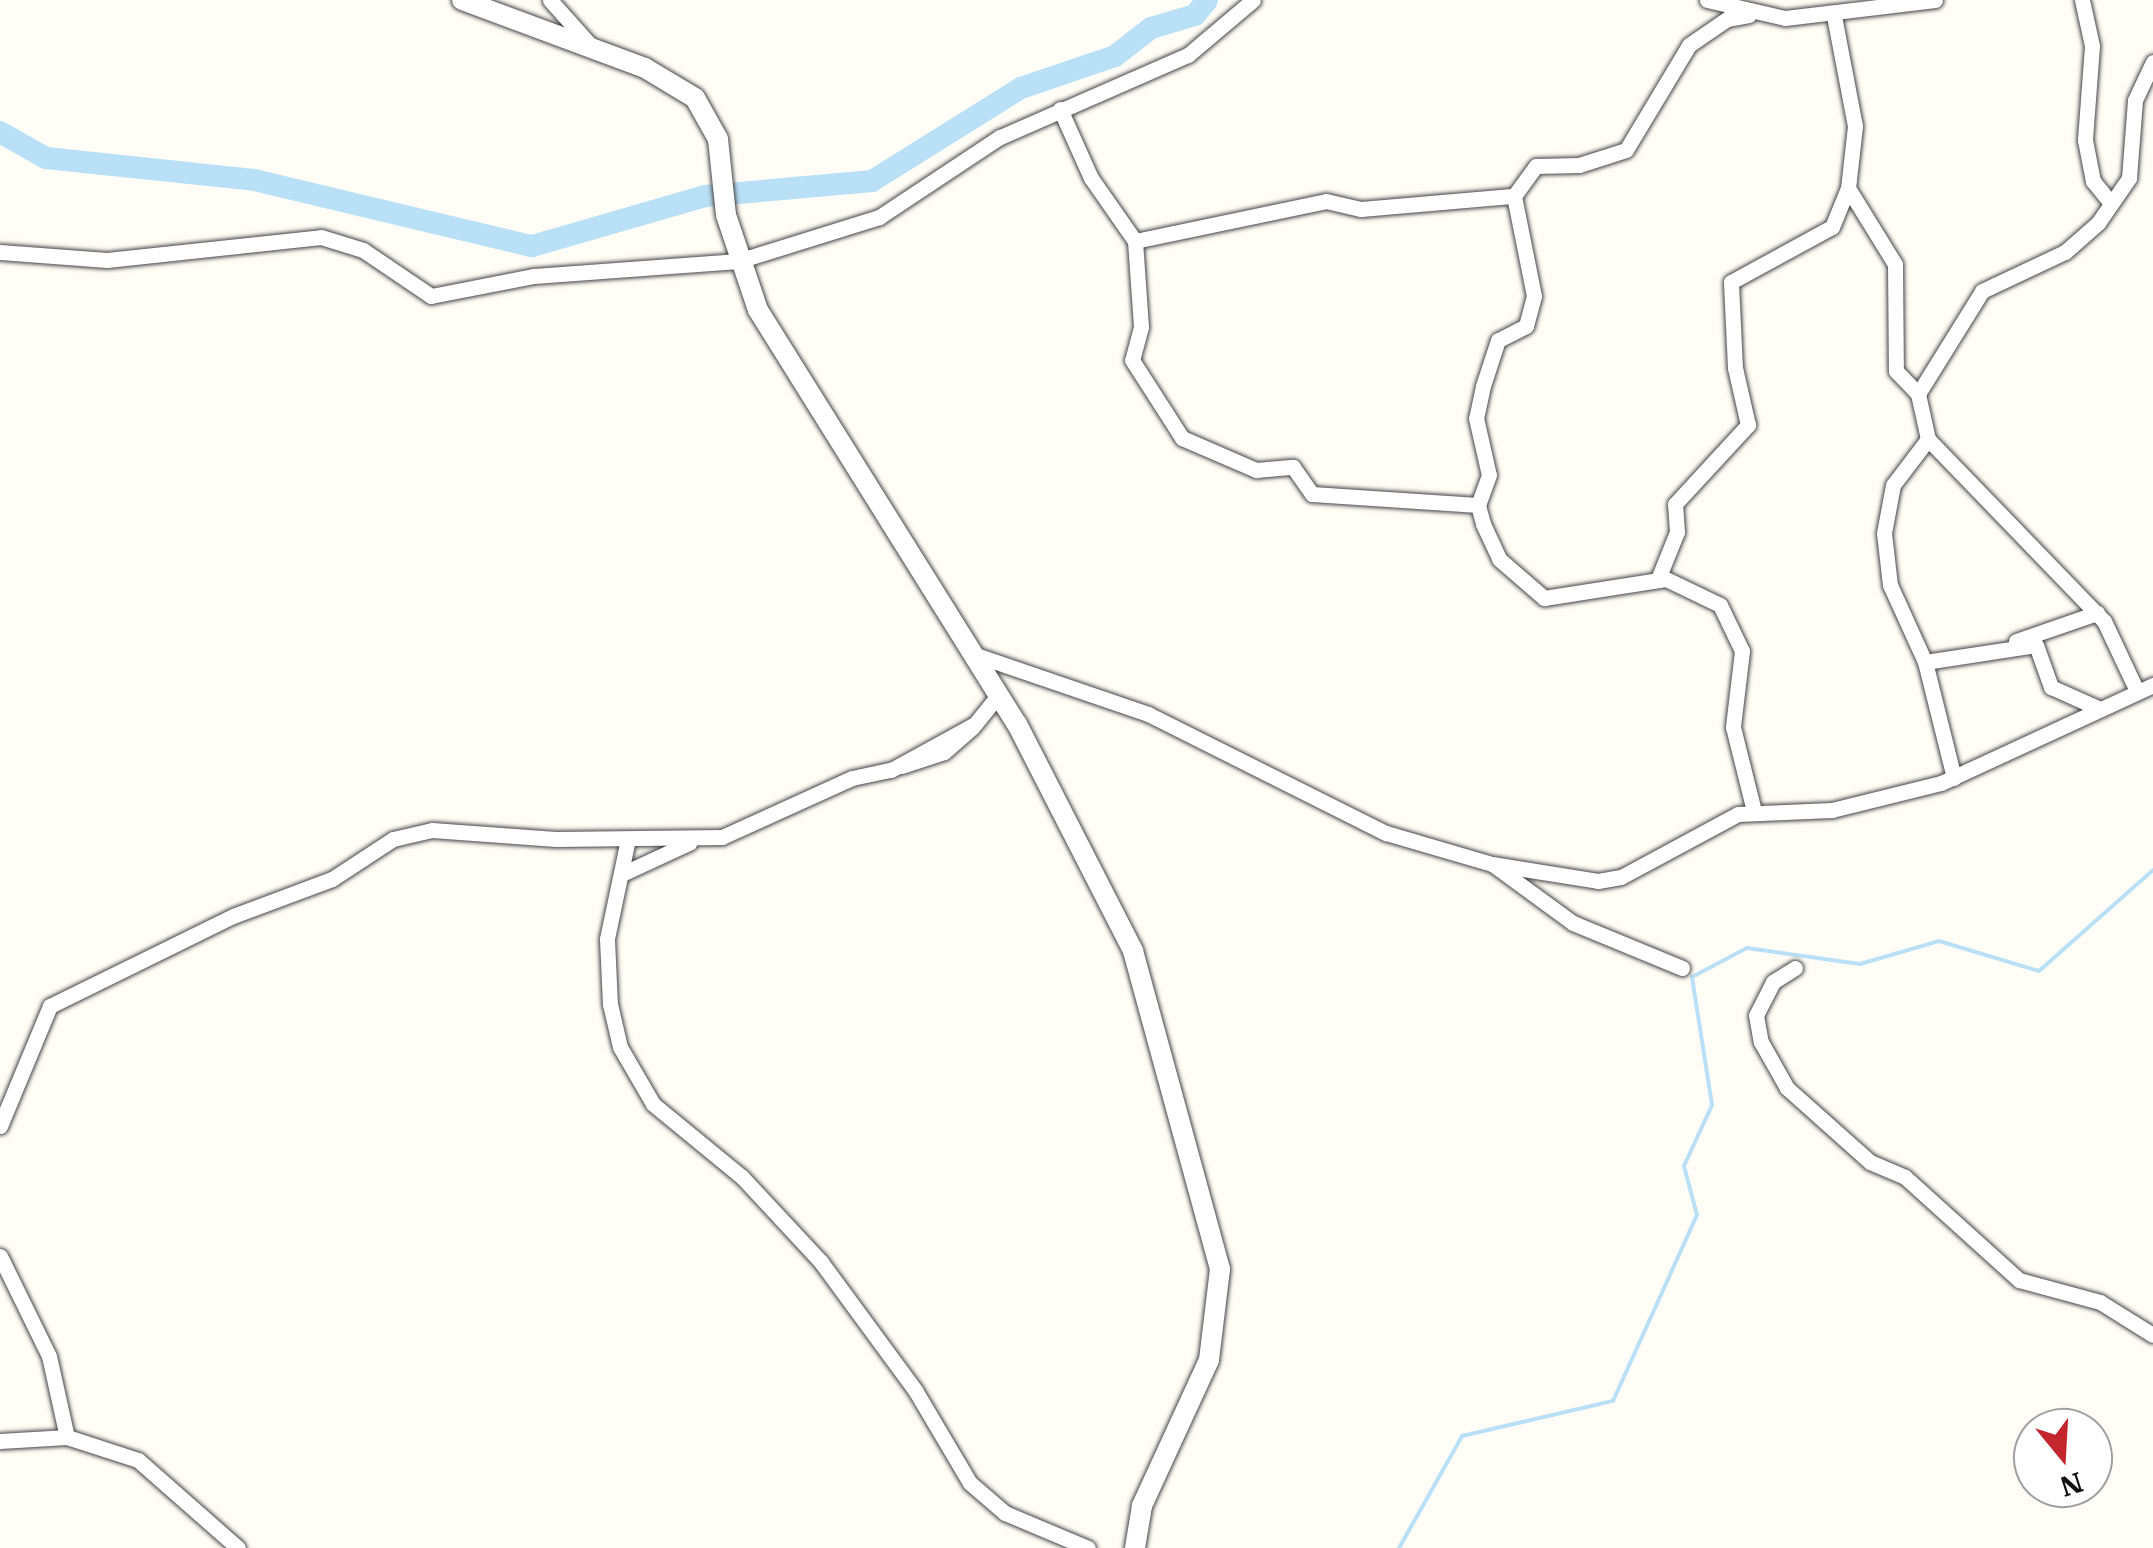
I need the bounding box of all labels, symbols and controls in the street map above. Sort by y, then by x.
north arrow [2013,1408,2113,1508]
text: N [2056,1464,2088,1506]

